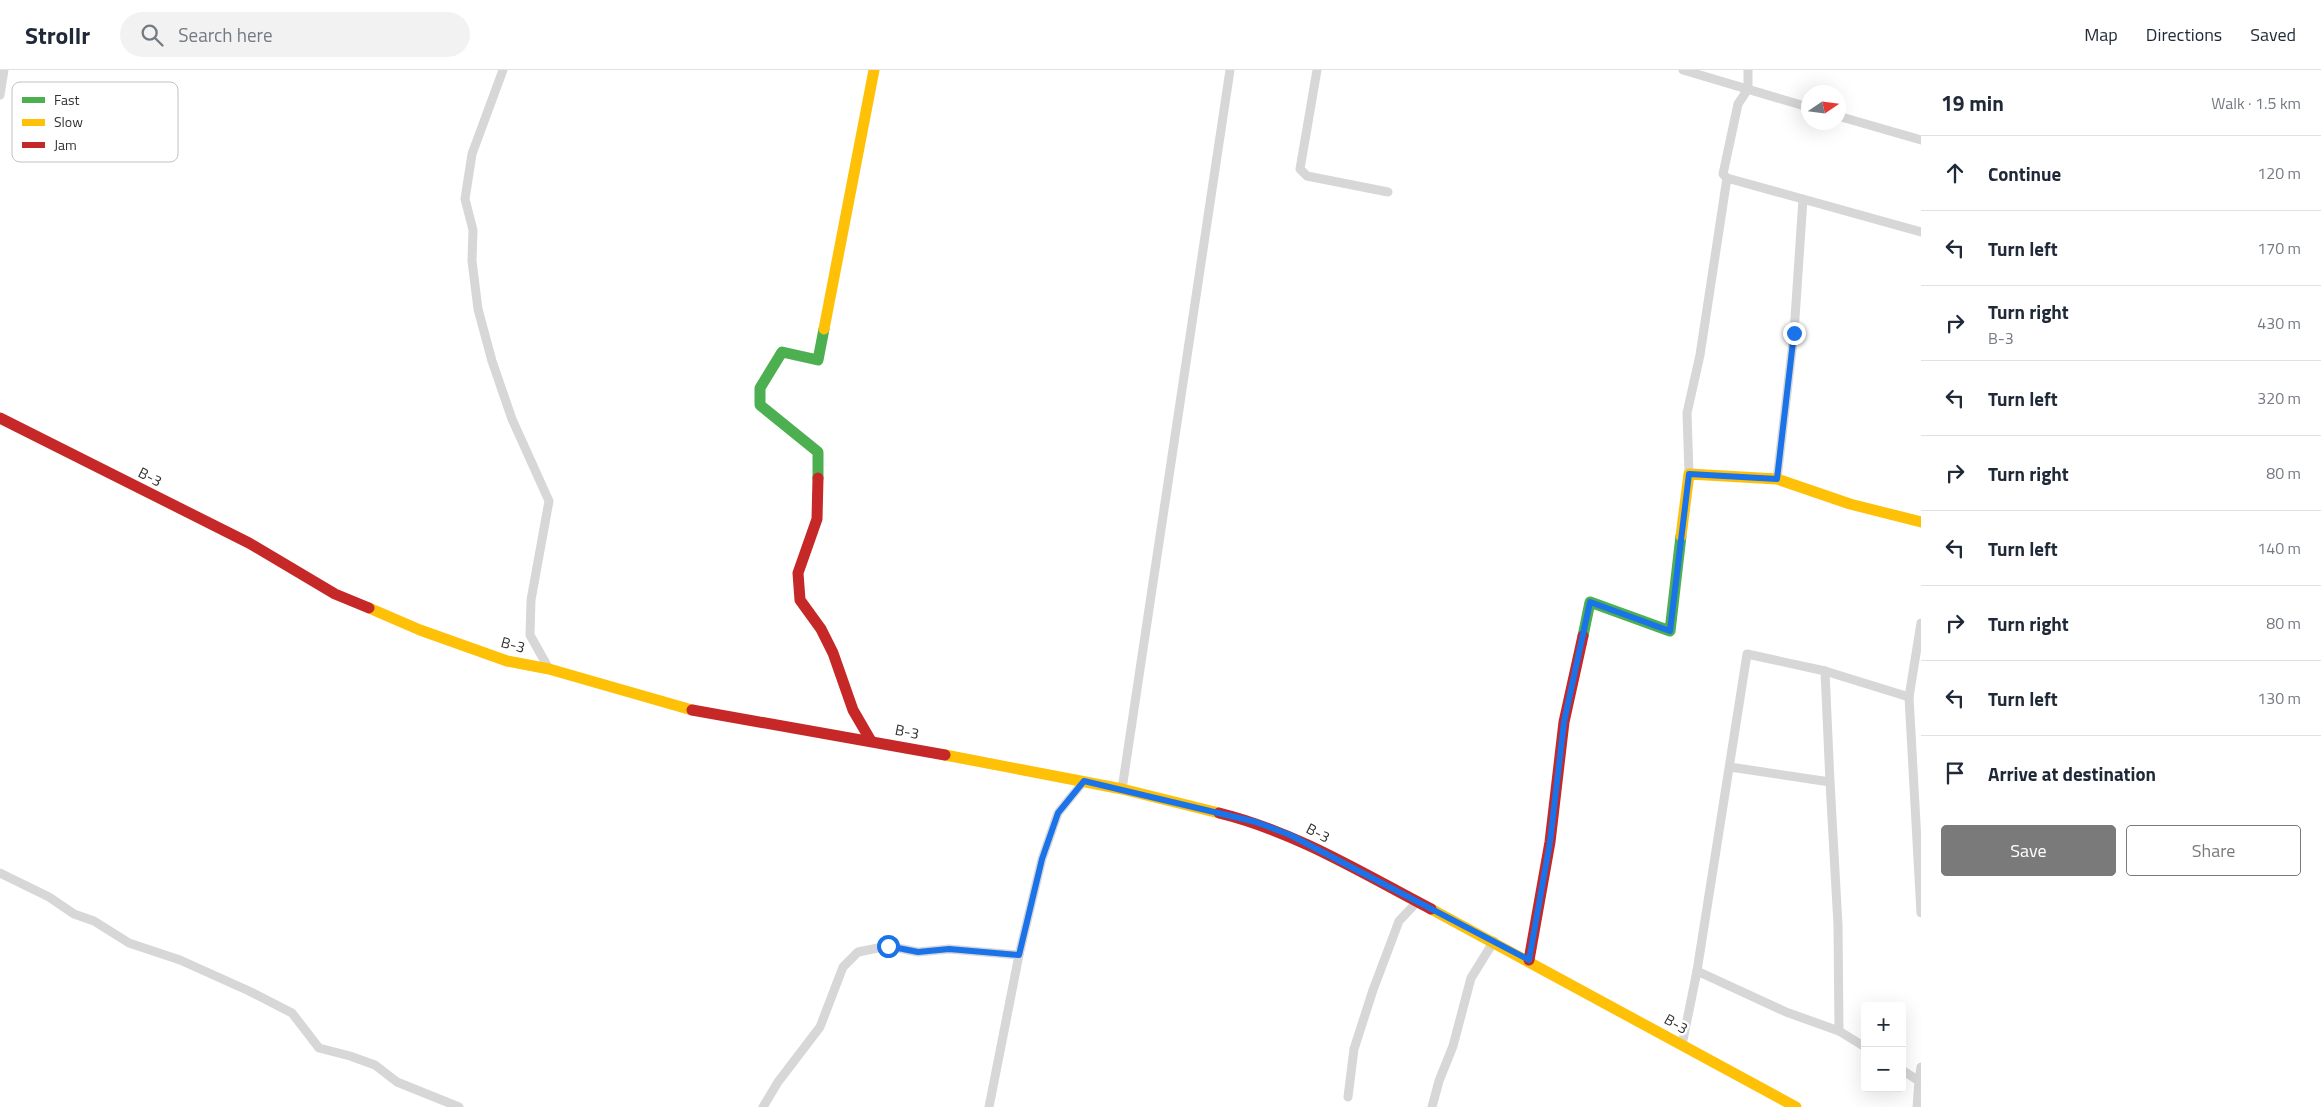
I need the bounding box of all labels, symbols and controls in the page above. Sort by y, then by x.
search box [120,12,470,57]
text: Strollr [25,17,90,53]
text: Search here [178,20,273,49]
icon: search [138,21,166,49]
text: Map [2084,21,2118,48]
text: Directions [2146,21,2222,48]
text: Saved [2250,21,2296,48]
legend [12,82,178,162]
north arrow [1801,85,1846,130]
text: 19 min [1941,87,2004,119]
text: Fast [54,89,79,110]
text: Walk · 1.5 km [2211,91,2301,115]
text: Slow [54,111,83,132]
text: Jam [54,134,77,155]
icon: ahead [1941,159,1969,187]
text: Continue [1988,159,2061,188]
text: 120 m [2257,161,2301,185]
icon: left [1941,234,1969,262]
text: Turn left [1988,234,2058,263]
text: 170 m [2257,236,2301,260]
text: Turn right [1988,297,2069,326]
icon: right [1941,309,1969,337]
text: 430 m [2257,311,2301,335]
route end [1783,322,1806,345]
text: B-3 [1988,326,2014,350]
icon: left [1941,384,1969,412]
text: Turn left [1988,384,2058,413]
text: 320 m [2257,386,2301,410]
icon: right [1941,459,1969,487]
text: Turn right [1988,459,2069,488]
street label: B-3 [134,461,166,492]
text: 80 m [2266,461,2301,485]
icon: left [1941,534,1969,562]
text: Turn left [1988,534,2058,563]
text: 140 m [2257,536,2301,560]
icon: right [1941,609,1969,637]
text: Turn right [1988,609,2069,638]
text: 80 m [2266,611,2301,635]
street label: B-3 [498,630,528,659]
icon: left [1941,684,1969,712]
text: Turn left [1988,684,2058,713]
text: 130 m [2257,686,2301,710]
street label: B-3 [893,718,921,745]
icon: arrive [1941,759,1969,787]
text: Arrive at destination [1988,759,2156,788]
street label: B-3 [1302,817,1334,848]
button: Save [1941,825,2116,876]
button: Share [2126,825,2301,876]
route start [877,935,900,958]
map controls [1861,1002,1906,1092]
button: + [1861,1002,1906,1047]
street label: B-3 [1660,1008,1692,1040]
button: − [1861,1047,1906,1092]

